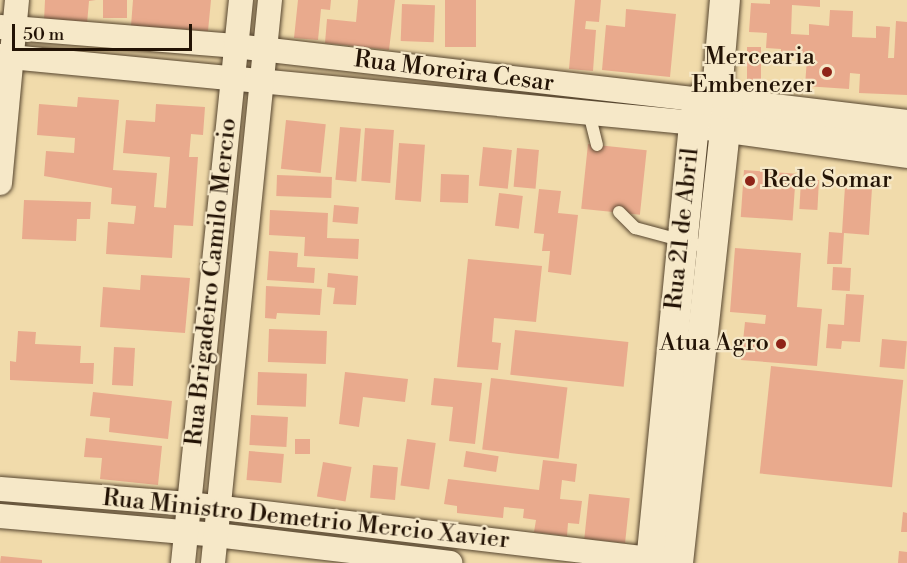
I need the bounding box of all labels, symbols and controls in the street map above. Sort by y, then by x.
scale bar [15,12,195,50]
text: 50 m [23,23,64,46]
place label: Mercearia Embenezer [691,44,815,100]
street label: Rua Moreira Cesar [352,45,556,99]
marker: Mercearia Embenezer [820,65,834,79]
street label: Rua Brigadeiro Camilo Mercio [180,116,244,448]
street label: Rua 21 de Abril [660,146,706,312]
place label: Rede Somar [762,167,892,195]
marker: Rede Somar [743,174,757,188]
place label: Atua Agro [660,330,769,358]
marker: Atua Agro [774,337,788,351]
street label: Rua Ministro Demetrio Mercio Xavier [101,484,511,556]

